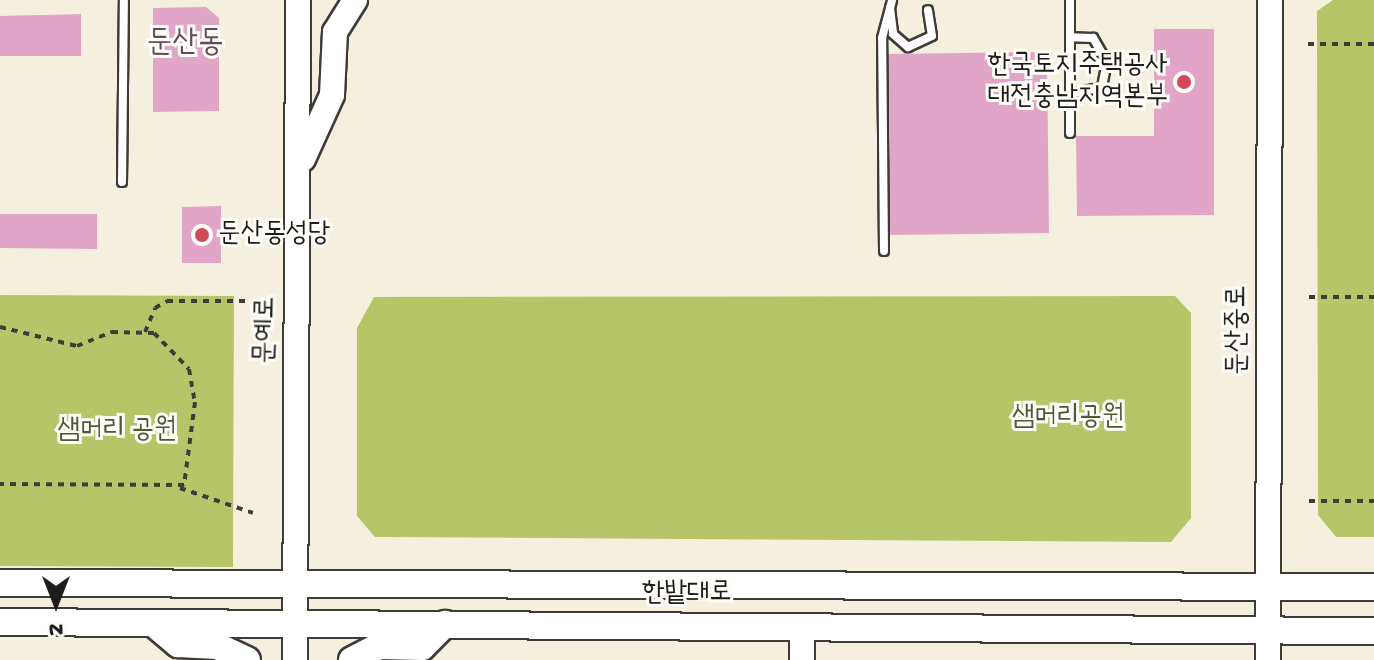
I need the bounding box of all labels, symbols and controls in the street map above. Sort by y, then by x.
district label: 둔산동 [146,25,224,63]
place label: 한국토지주택공사 대전충남지역본부 [988,49,1168,115]
marker: 한국토지주택공사 대전충남지역본부 [1175,73,1193,91]
place label: 둔산동성당 [218,218,331,252]
marker: 둔산동성당 [193,226,211,244]
street label: 둔산중로 [1222,285,1256,375]
street label: 문예로 [250,296,284,364]
park label: 샘머리공원 [1012,401,1124,435]
park label: 샘머리 공원 [57,414,177,448]
north arrow [16,564,96,644]
street label: 한밭대로 [642,577,732,611]
text: N [49,615,63,641]

